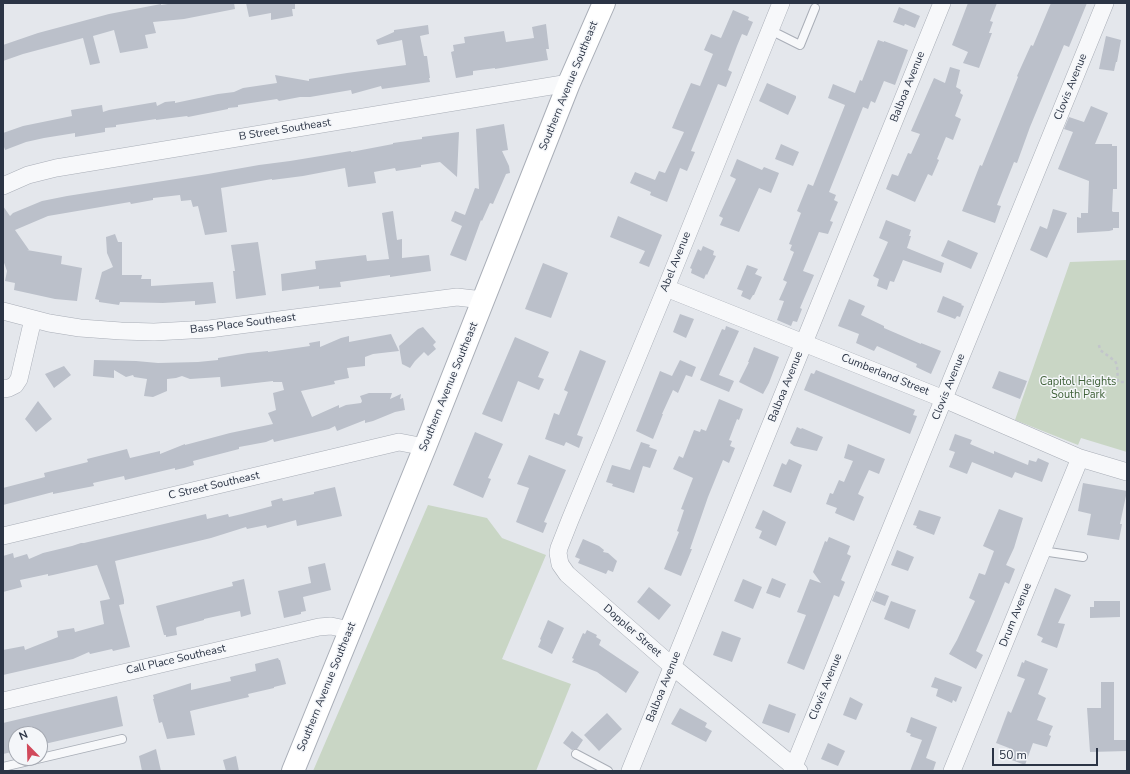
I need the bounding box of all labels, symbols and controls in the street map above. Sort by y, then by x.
street label: Southern Avenue Southeast [537,19,601,153]
street label: Balboa Avenue [888,50,928,124]
street label: Clovis Avenue [1052,52,1090,122]
street label: B Street Southeast [238,116,332,144]
street label: Abel Avenue [658,230,694,294]
street label: Bass Place Southeast [189,311,297,337]
street label: Southern Avenue Southeast [417,320,481,454]
street label: Balboa Avenue [766,350,806,424]
street label: Cumberland Street [839,351,931,399]
street label: Clovis Avenue [930,352,968,422]
park label: Capitol Heights South Park [1040,375,1116,401]
street label: C Street Southeast [167,469,261,503]
street label: Drum Avenue [997,581,1035,649]
street label: Doppler Street [600,602,664,660]
street label: Southern Avenue Southeast [295,620,359,754]
street label: Call Place Southeast [125,642,227,678]
street label: Balboa Avenue [644,650,684,724]
street label: Clovis Avenue [807,652,845,722]
north arrow [8,726,48,766]
text: N [17,727,30,744]
scale bar [994,740,1100,766]
text: 50 m [999,747,1027,763]

